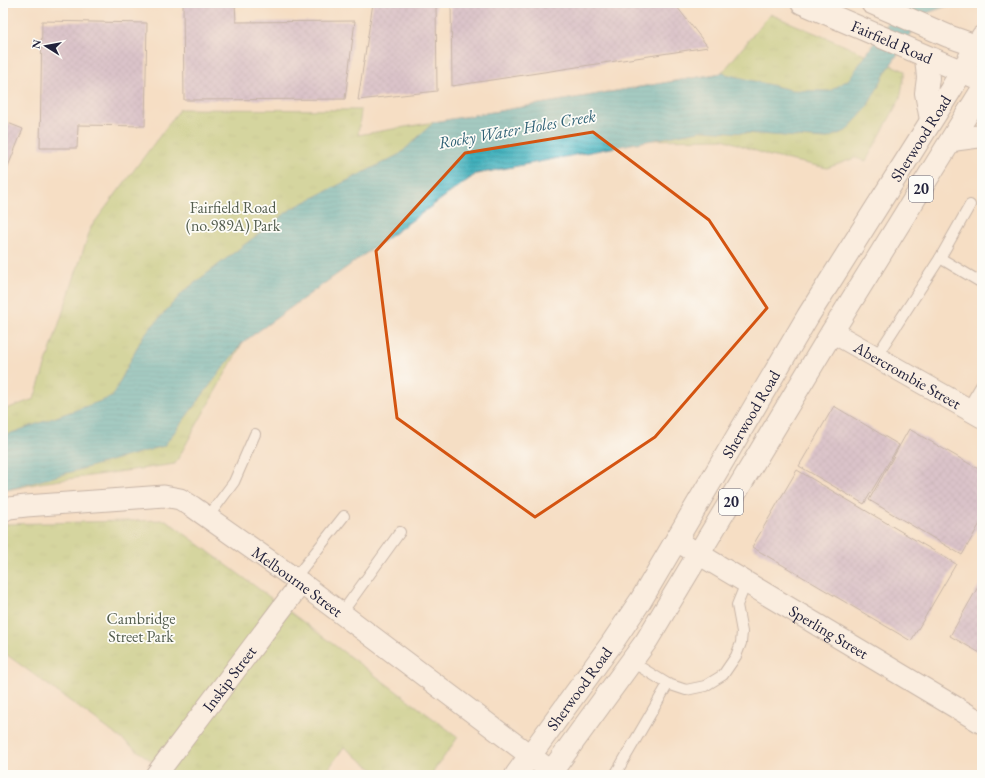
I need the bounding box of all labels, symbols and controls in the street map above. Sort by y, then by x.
street label: Fairfield Road [848,15,937,69]
north arrow [26,26,66,66]
text: N [28,38,44,50]
street label: Sherwood Road [886,90,956,186]
water label: Rocky Water Holes Creek [437,104,598,154]
road number: 20 [909,176,933,202]
park label: Fairfield Road (no.989A) Park [186,197,281,236]
street label: Abercrombie Street [849,336,965,414]
street label: Sherwood Road [717,366,785,462]
road number: 20 [719,489,743,515]
street label: Melbourne Street [248,542,347,622]
street label: Sperling Street [785,600,872,664]
park label: Cambridge Street Park [107,608,176,647]
street label: Inskip Street [198,642,261,716]
street label: Sherwood Road [542,642,617,735]

